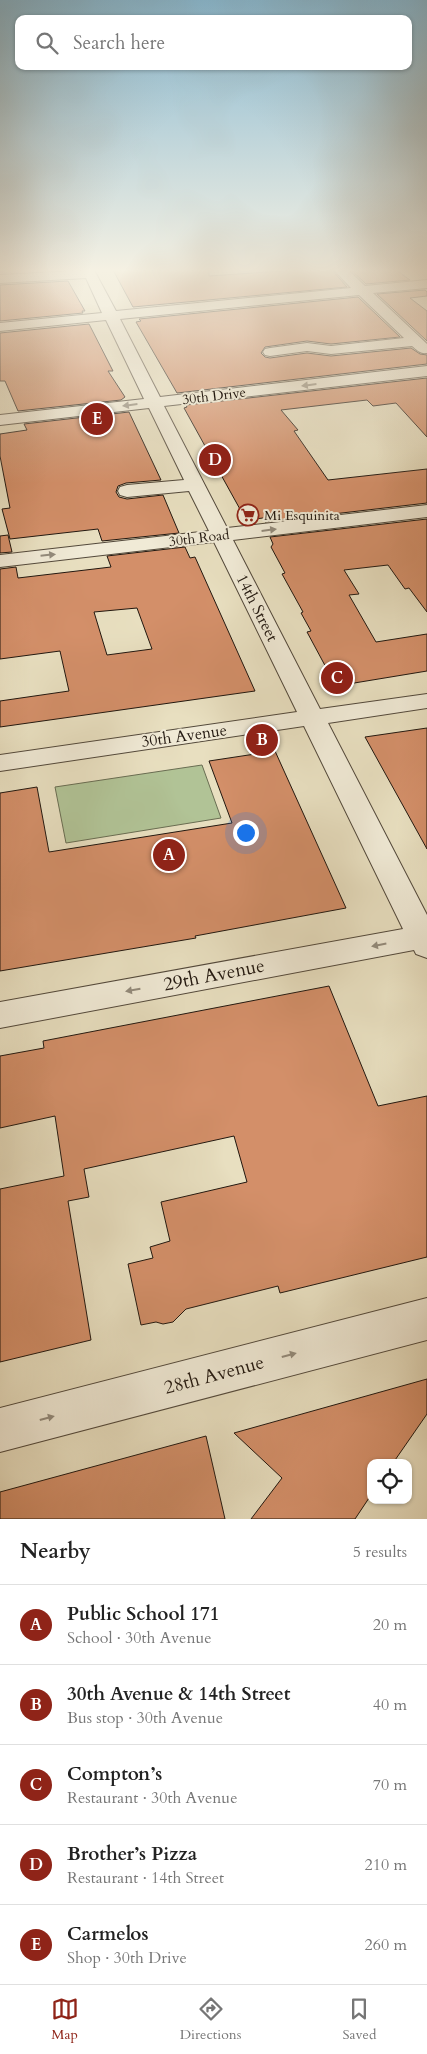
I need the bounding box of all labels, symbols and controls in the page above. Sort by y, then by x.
search box [15,15,412,70]
icon: search [33,29,61,57]
text: Search here [73,30,165,56]
one-way arrow [301,381,317,389]
street label: 30th Drive [181,383,247,409]
pin: E [81,400,113,438]
one-way arrow [122,401,138,409]
pin: D [199,441,231,479]
supermarket icon: Mi Esquinita [236,503,260,527]
place label: Mi Esquinita [264,506,340,525]
street label: 30th Road [168,525,231,551]
one-way arrow [262,526,278,534]
one-way arrow [41,551,57,559]
street label: 14th Street [231,570,283,646]
pin: C [321,659,353,697]
street label: 30th Avenue [140,719,228,753]
pin: B [246,721,278,759]
your location [233,820,259,846]
pin: A [153,836,185,874]
one-way arrow [371,941,387,949]
street label: 29th Avenue [161,952,267,998]
one-way arrow [125,987,141,995]
street label: 28th Avenue [161,1349,267,1401]
one-way arrow [282,1351,297,1359]
one-way arrow [40,1414,55,1422]
map controls [367,1459,412,1504]
button: locate [367,1459,412,1504]
text: Nearby [20,1537,91,1566]
text: 5 results [353,1541,407,1563]
text: Public School 171 [67,1601,219,1627]
text: A [30,1614,42,1636]
text: 20 m [373,1614,407,1636]
text: School · 30th Avenue [67,1627,212,1649]
text: 30th Avenue & 14th Street [67,1681,290,1707]
text: B [30,1694,42,1716]
text: 40 m [373,1694,407,1716]
text: Bus stop · 30th Avenue [67,1707,223,1729]
text: Compton’s [67,1761,162,1787]
text: C [30,1774,42,1796]
text: 70 m [373,1774,407,1796]
text: Restaurant · 30th Avenue [67,1787,237,1809]
text: Brother’s Pizza [67,1841,197,1867]
text: D [29,1854,43,1876]
text: 210 m [365,1854,407,1876]
text: Restaurant · 14th Street [67,1867,224,1889]
text: Carmelos [67,1921,149,1947]
text: E [31,1934,41,1956]
text: 260 m [365,1934,407,1956]
text: Shop · 30th Drive [67,1947,187,1969]
tab: Map [51,1995,79,2044]
tab: Directions [180,1995,241,2044]
tab: Saved [342,1995,376,2044]

